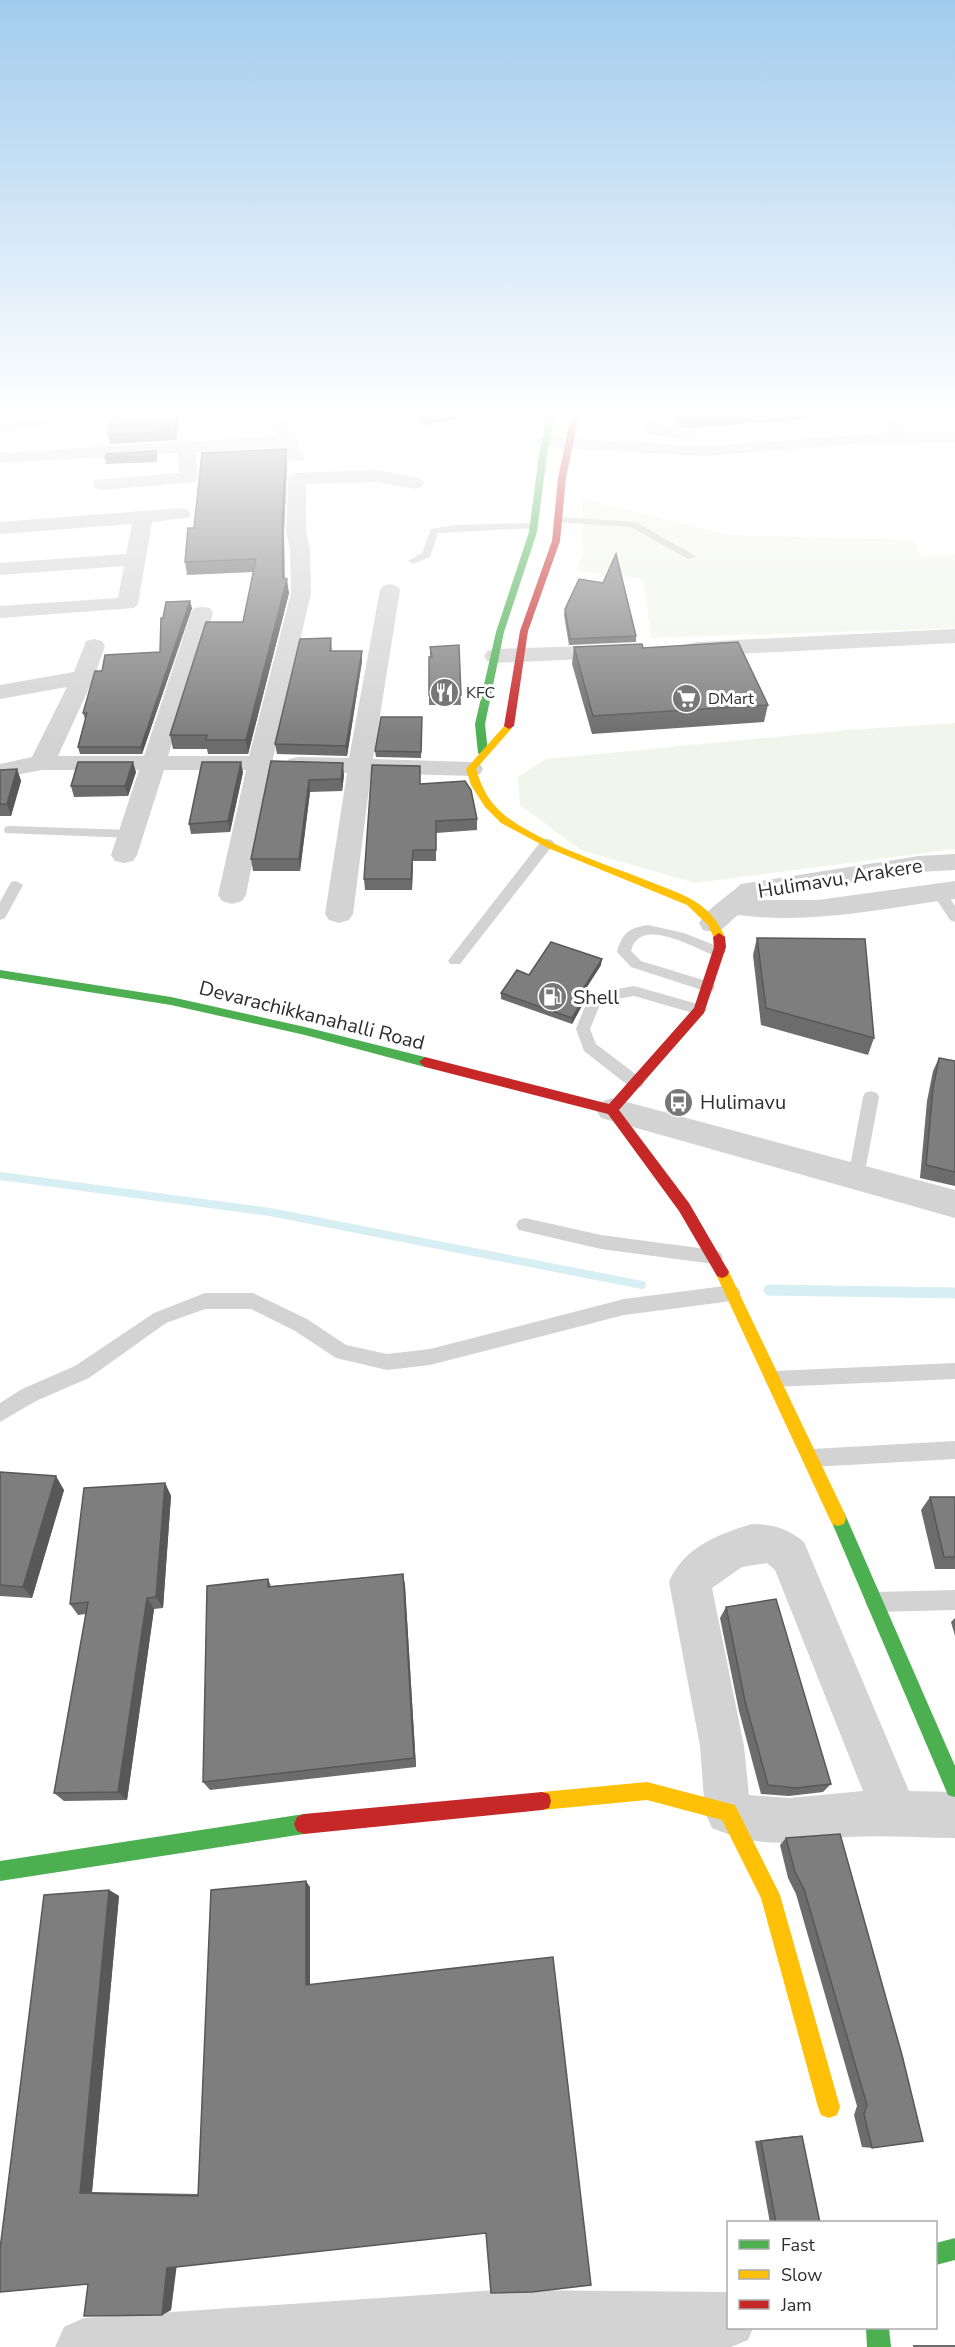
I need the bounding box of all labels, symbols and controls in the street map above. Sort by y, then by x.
restaurant icon: KFC [429,676,461,708]
place label: KFC [466,682,496,704]
supermarket icon: DMart [671,682,703,714]
place label: DMart [708,688,754,710]
street label: Hulimavu, Arakere [756,852,924,905]
street label: Devarachikkanahalli Road [196,974,427,1057]
fuel station icon: Shell [536,981,568,1013]
place label: Shell [573,984,619,1011]
bus stop icon: Hulimavu [663,1086,695,1118]
place label: Hulimavu [700,1089,786,1116]
legend [727,2221,937,2329]
text: Fast [781,2233,816,2257]
text: Slow [781,2263,822,2287]
text: Jam [780,2293,812,2317]

